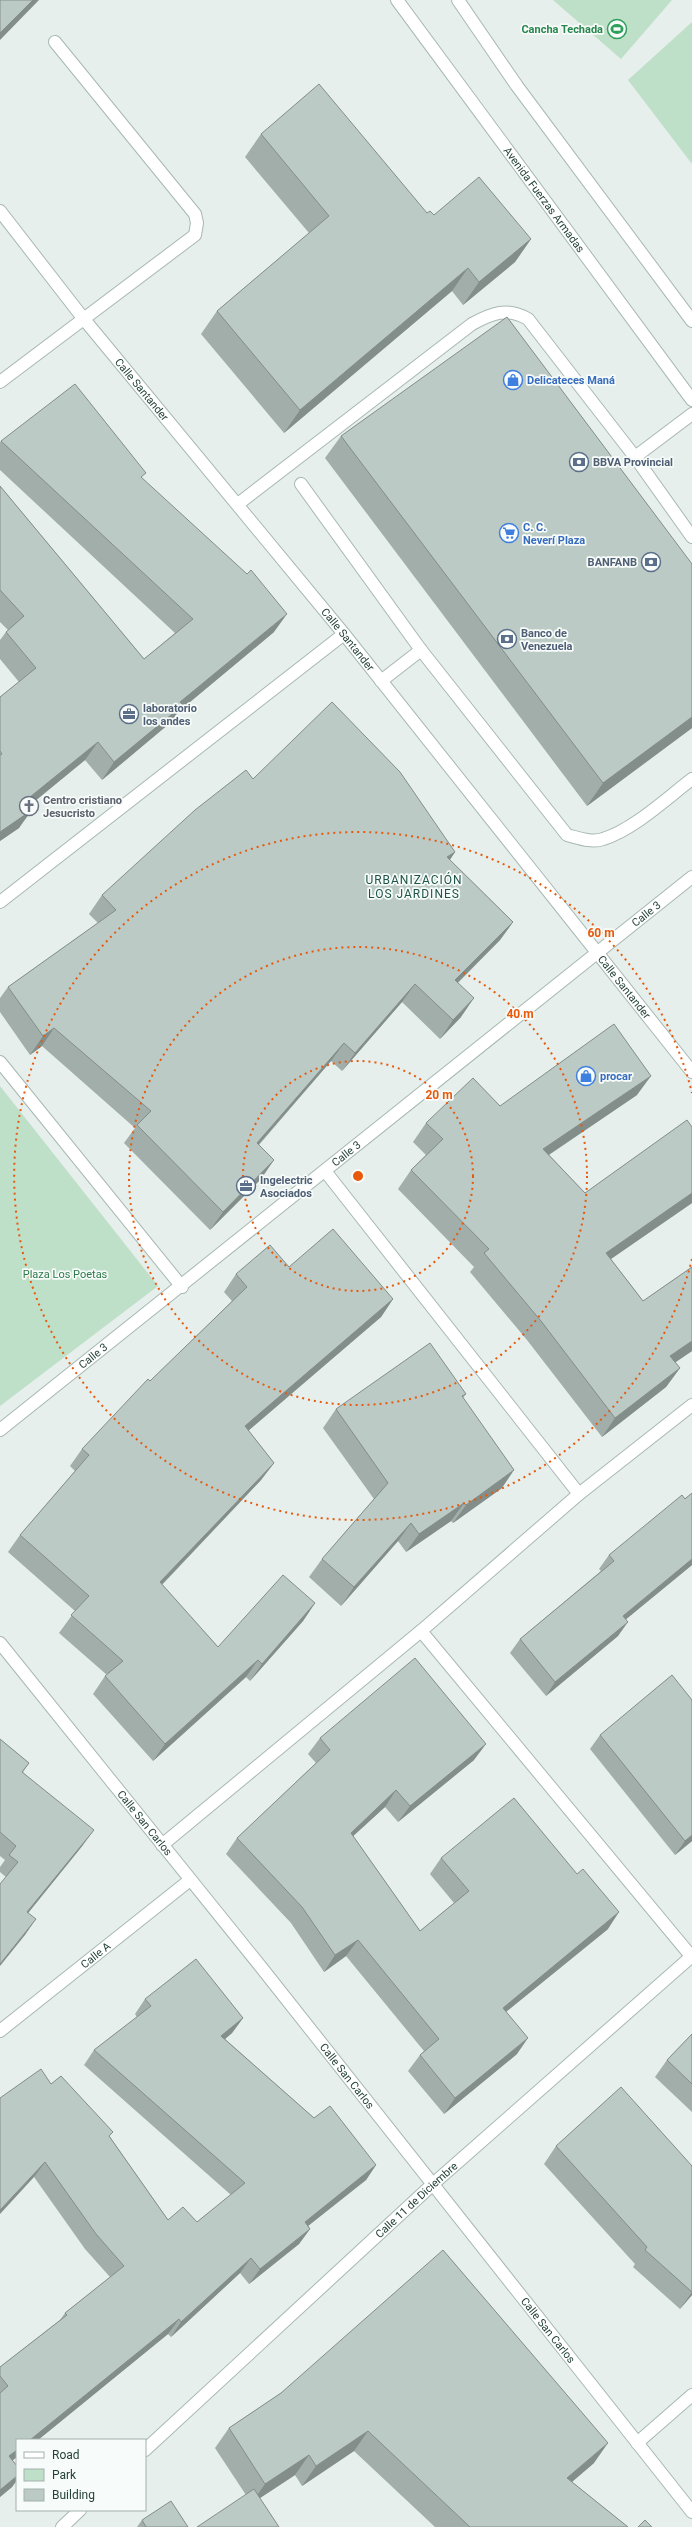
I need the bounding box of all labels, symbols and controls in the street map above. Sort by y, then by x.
sports icon: Cancha Techada [606,18,628,40]
place label: Cancha Techada [521,23,603,36]
street label: Avenida Fuerzas Armadas [501,144,588,255]
street label: Calle Santander [112,355,172,423]
shop icon: Delicateces Maná [502,369,524,391]
place label: Delicateces Maná [527,374,615,387]
bank icon: BBVA Provincial [568,451,590,473]
place label: BBVA Provincial [593,456,673,469]
place label: C. C. Neverí Plaza [523,521,585,547]
supermarket icon: C. C. Neverí Plaza [498,522,520,544]
bank icon: BANFANB [640,551,662,573]
place label: BANFANB [588,556,637,569]
street label: Calle Santander [319,605,377,674]
place label: Banco de Venezuela [521,627,573,653]
bank icon: Banco de Venezuela [496,628,518,650]
place label: laboratorio los andes [143,702,197,728]
office icon: laboratorio los andes [118,703,140,725]
place label: Centro cristiano Jesucristo [43,794,122,820]
church icon: Centro cristiano Jesucristo [18,795,40,817]
district label: URBANIZACIÓN LOS JARDINES [365,872,463,901]
street label: Calle 3 [629,898,663,929]
text: 60 m [587,926,615,940]
street label: Calle Santander [595,953,654,1021]
text: 40 m [506,1007,534,1021]
shop icon: procar [575,1065,597,1087]
place label: procar [600,1070,632,1083]
text: 20 m [425,1088,453,1102]
street label: Calle 3 [329,1138,363,1169]
centre of rings [351,1169,365,1183]
place label: Ingelectric Asociados [260,1174,313,1200]
office icon: Ingelectric Asociados [235,1175,257,1197]
park label: Plaza Los Poetas [23,1268,108,1281]
street label: Calle 3 [76,1340,110,1371]
street label: Calle San Carlos [115,1788,175,1858]
street label: Calle A [78,1939,114,1971]
street label: Calle San Carlos [317,2041,377,2112]
street label: Calle 11 de Diciembre [373,2159,460,2241]
street label: Calle San Carlos [518,2295,578,2366]
legend [16,2439,146,2511]
text: Road [52,2448,80,2462]
text: Park [52,2468,77,2482]
text: Building [52,2488,95,2502]

